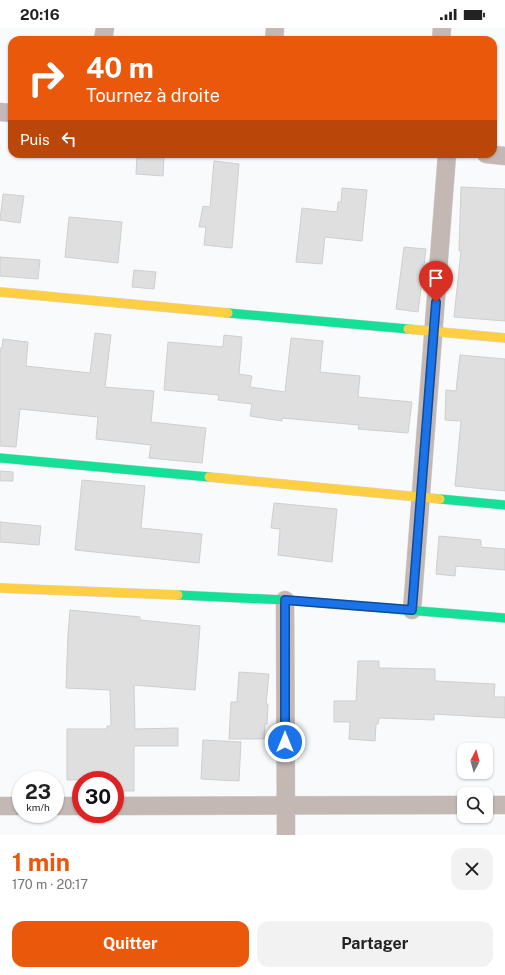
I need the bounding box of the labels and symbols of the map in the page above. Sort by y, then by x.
pin [419,261,453,302]
position arrow [264,721,306,763]
north arrow [457,743,493,779]
speed limit sign: 30 [72,771,124,823]

